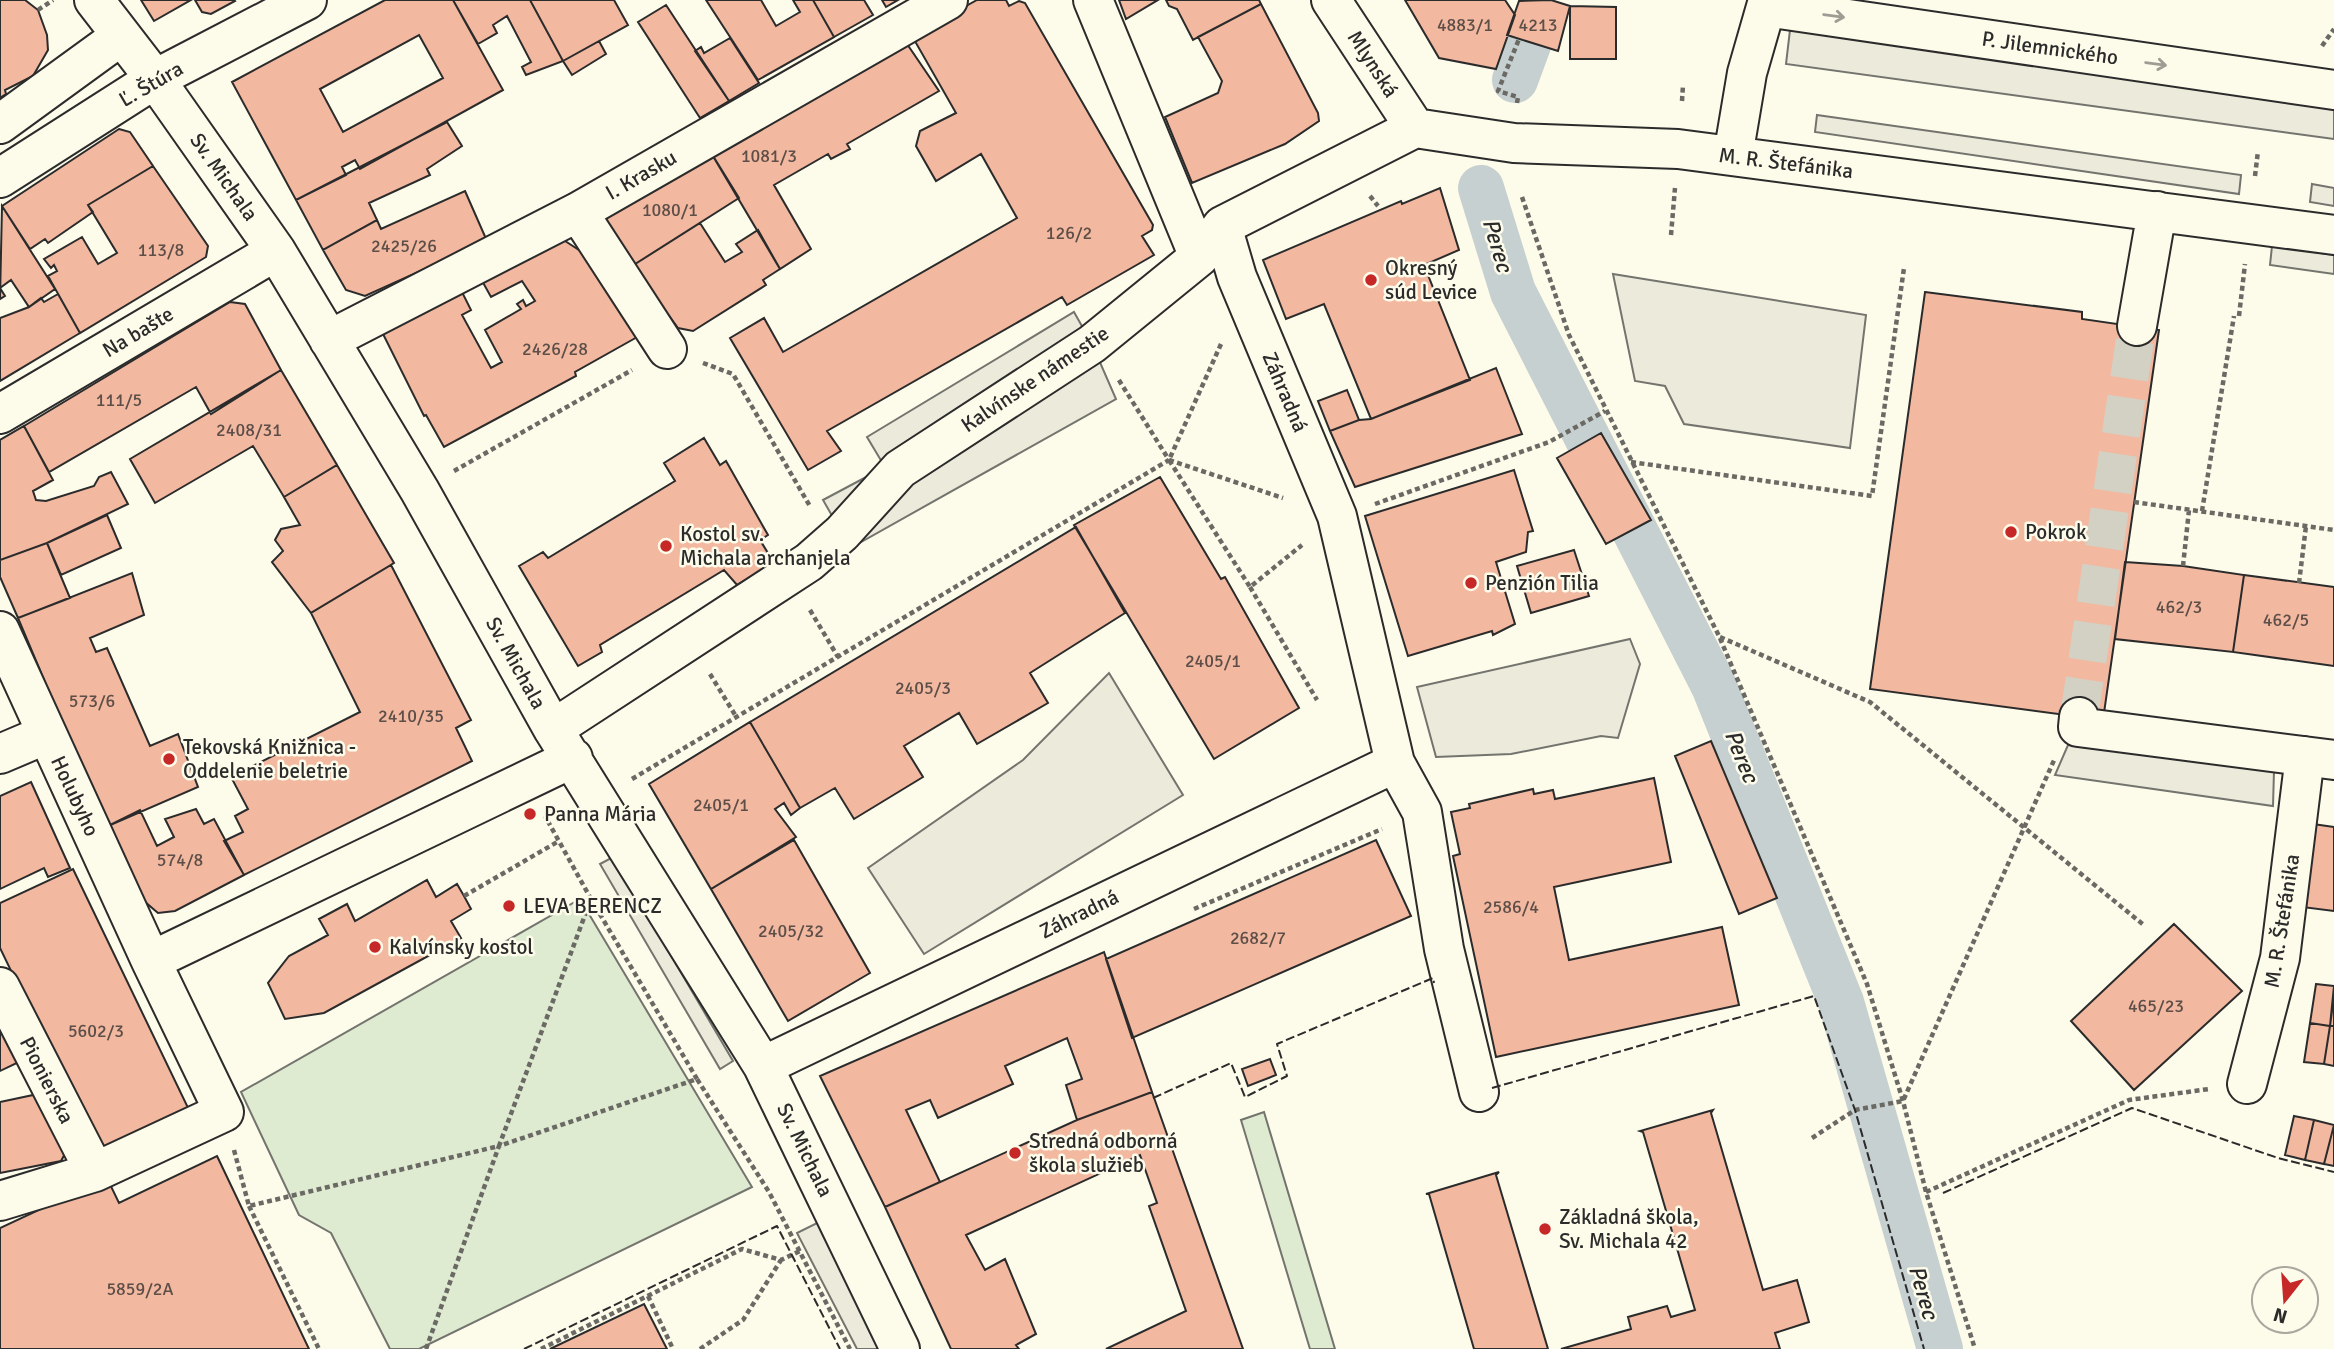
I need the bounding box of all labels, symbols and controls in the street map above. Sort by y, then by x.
one-way arrow [1822,10,1845,23]
house number: 4883/1 [1437,14,1493,36]
house number: 4213 [1519,14,1557,36]
street label: Mlynská [1342,26,1404,102]
street label: P. Jilemnického [1980,26,2120,70]
street label: Ľ. Štúra [114,55,188,113]
one-way arrow [2144,58,2167,71]
street label: Sv. Michala [184,128,264,226]
street label: M. R. Štefánika [1717,142,1855,184]
street label: I. Krasku [601,144,681,206]
house number: 1081/3 [741,145,797,167]
house number: 1080/1 [642,199,698,221]
water label: Perec [1476,215,1520,277]
house number: 126/2 [1046,222,1092,244]
house number: 2425/26 [371,235,437,257]
house number: 113/8 [138,239,184,261]
place label: Okresný súd Levice [1385,255,1477,305]
marker: Okresný súd Levice [1363,272,1379,288]
street label: Na bašte [98,301,178,363]
street label: Kalvínske námestie [956,320,1114,438]
house number: 2426/28 [522,338,588,360]
street label: Záhradná [1256,348,1314,436]
house number: 111/5 [96,389,142,411]
house number: 2408/31 [216,419,282,441]
place label: Pokrok [2025,519,2087,545]
place label: Kostol sv. Michala archanjela [680,521,851,571]
marker: Pokrok [2003,524,2019,540]
marker: Kostol sv. Michala archanjela [658,538,674,554]
place label: Penzión Tilia [1485,570,1599,596]
marker: Penzión Tilia [1463,575,1479,591]
house number: 462/3 [2156,596,2202,618]
house number: 462/5 [2263,609,2309,631]
street label: Sv. Michala [480,612,552,714]
house number: 2405/1 [1185,650,1241,672]
house number: 2405/3 [895,677,951,699]
house number: 573/6 [69,690,115,712]
house number: 2410/35 [378,705,444,727]
water label: Perec [1718,726,1766,789]
place label: Tekovská Knižnica - Oddelenie beletrie [183,734,356,784]
marker: Tekovská Knižnica - Oddelenie beletrie [161,751,177,767]
street label: Holubyho [45,752,105,840]
house number: 2405/1 [693,794,749,816]
place label: Panna Mária [544,801,656,827]
marker: Panna Mária [522,806,538,822]
house number: 574/8 [157,849,203,871]
street label: M. R. Štefánika [2259,852,2305,990]
street label: Záhradná [1035,884,1123,944]
place label: LEVA BERENCZ [523,893,662,919]
house number: 2586/4 [1483,896,1539,918]
marker: LEVA BERENCZ [501,898,517,914]
house number: 2405/32 [758,920,824,942]
house number: 2682/7 [1230,927,1286,949]
place label: Kalvínsky kostol [389,934,534,960]
marker: Kalvínsky kostol [367,939,383,955]
house number: 465/23 [2128,995,2184,1017]
house number: 5602/3 [68,1020,124,1042]
street label: Pionierska [14,1032,80,1128]
street label: Sv. Michala [771,1099,839,1201]
place label: Stredná odborná škola služieb [1029,1128,1178,1178]
marker: Stredná odborná škola služieb [1007,1145,1023,1161]
place label: Základná škola, Sv. Michala 42 [1559,1204,1699,1254]
marker: Základná škola, Sv. Michala 42 [1537,1221,1553,1237]
water label: Perec [1902,1262,1946,1324]
north arrow [2250,1265,2320,1335]
house number: 5859/2A [106,1278,174,1300]
text: N [2270,1302,2290,1329]

